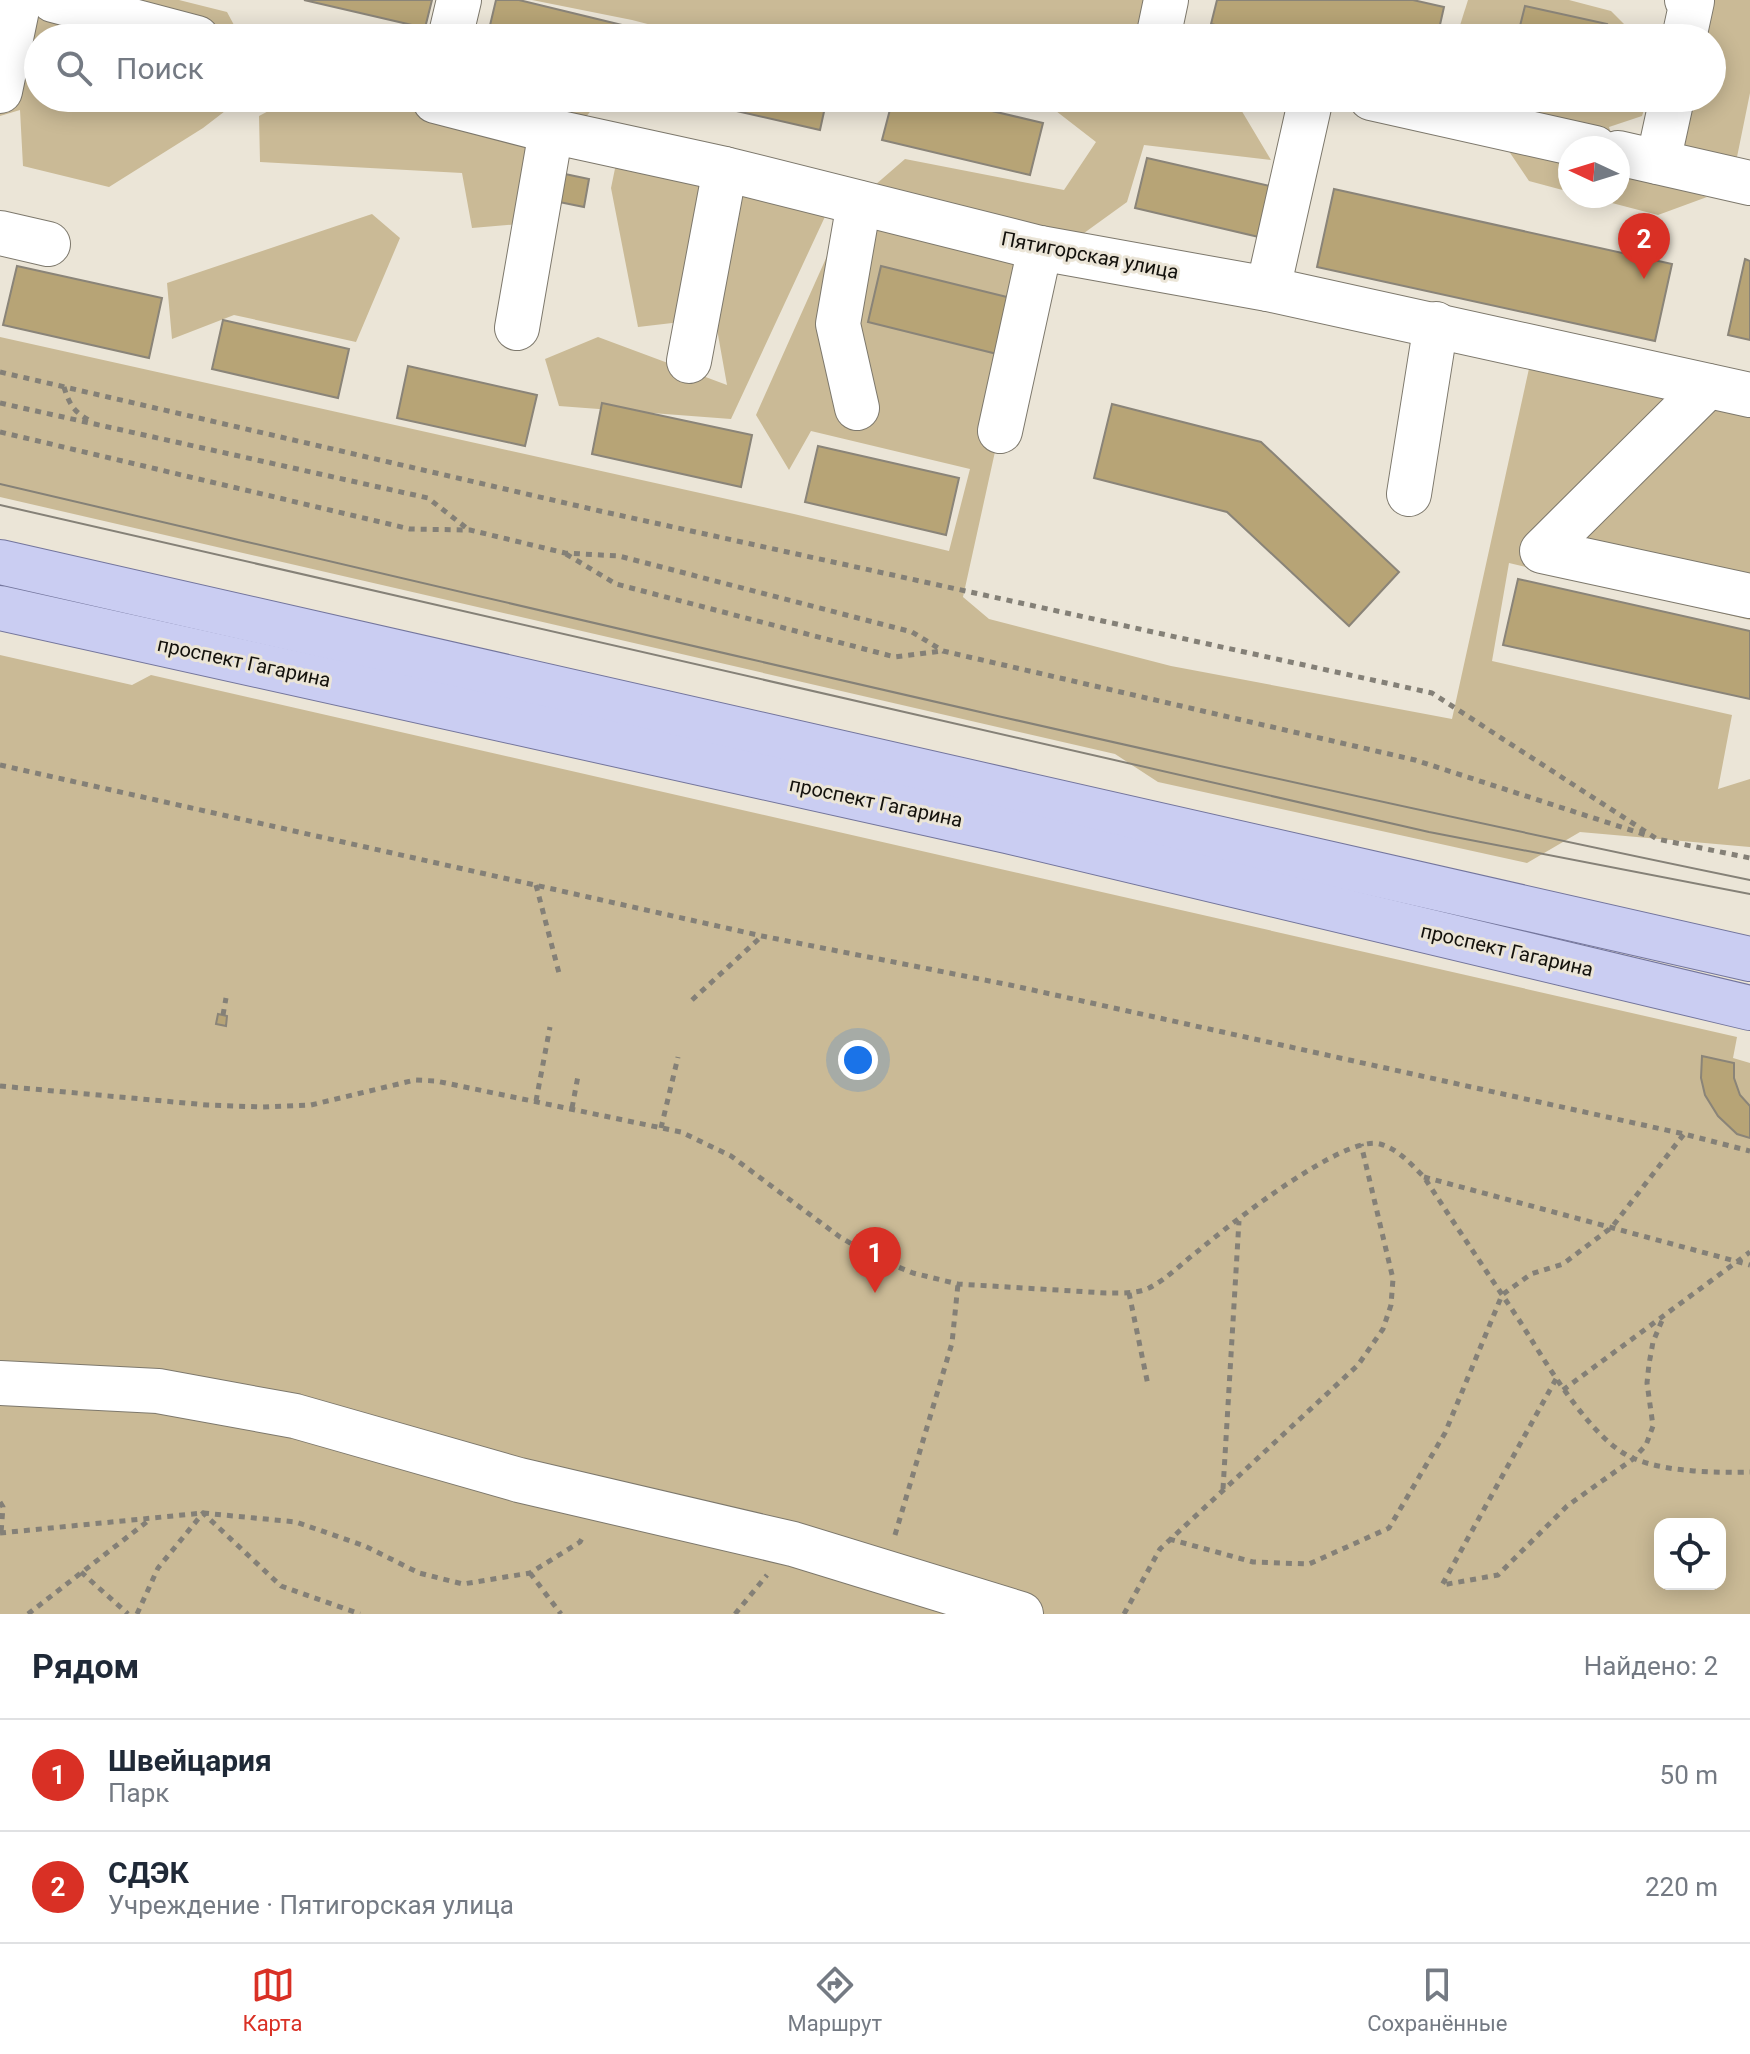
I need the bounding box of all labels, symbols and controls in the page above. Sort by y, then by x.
search box [24,24,1726,112]
icon: search [52,46,96,90]
text: Поиск [116,51,204,86]
north arrow [1558,136,1630,208]
pin: 2 [1618,213,1670,279]
street label: Пятигорская улица [999,226,1181,284]
street label: проспект Гагарина [155,632,333,692]
street label: проспект Гагарина [787,772,965,832]
street label: проспект Гагарина [1418,918,1596,982]
your location [838,1040,878,1080]
pin: 1 [849,1227,901,1293]
map controls [1654,1518,1726,1590]
button: locate [1654,1518,1726,1590]
text: Рядом [32,1646,139,1686]
text: Найдено: 2 [1584,1651,1718,1681]
text: Швейцария [108,1743,272,1778]
text: 1 [51,1760,65,1790]
text: 50 m [1660,1760,1718,1790]
text: Парк [108,1778,169,1808]
text: СДЭК [108,1855,189,1890]
text: 2 [51,1872,65,1902]
text: 220 m [1645,1872,1718,1902]
text: Учреждение · Пятигорская улица [108,1890,514,1920]
tab: Карта [243,1963,303,2036]
tab: Маршрут [788,1963,882,2036]
tab: Сохранённые [1367,1963,1507,2036]

